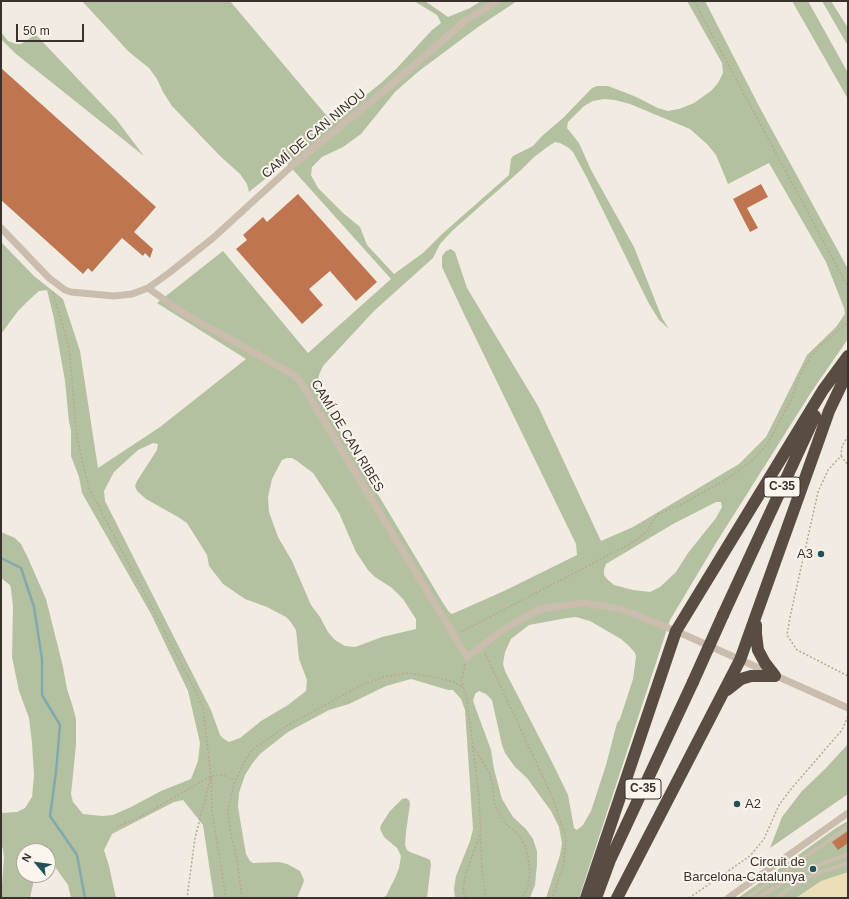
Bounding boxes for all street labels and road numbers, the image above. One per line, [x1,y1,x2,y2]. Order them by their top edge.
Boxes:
street label: CAMÍ DE CAN NINOU [259,86,369,182]
street label: CAMÍ DE CAN RIBES [307,377,387,495]
road number: C-35 [764,477,800,497]
road number: C-35 [625,779,661,799]

